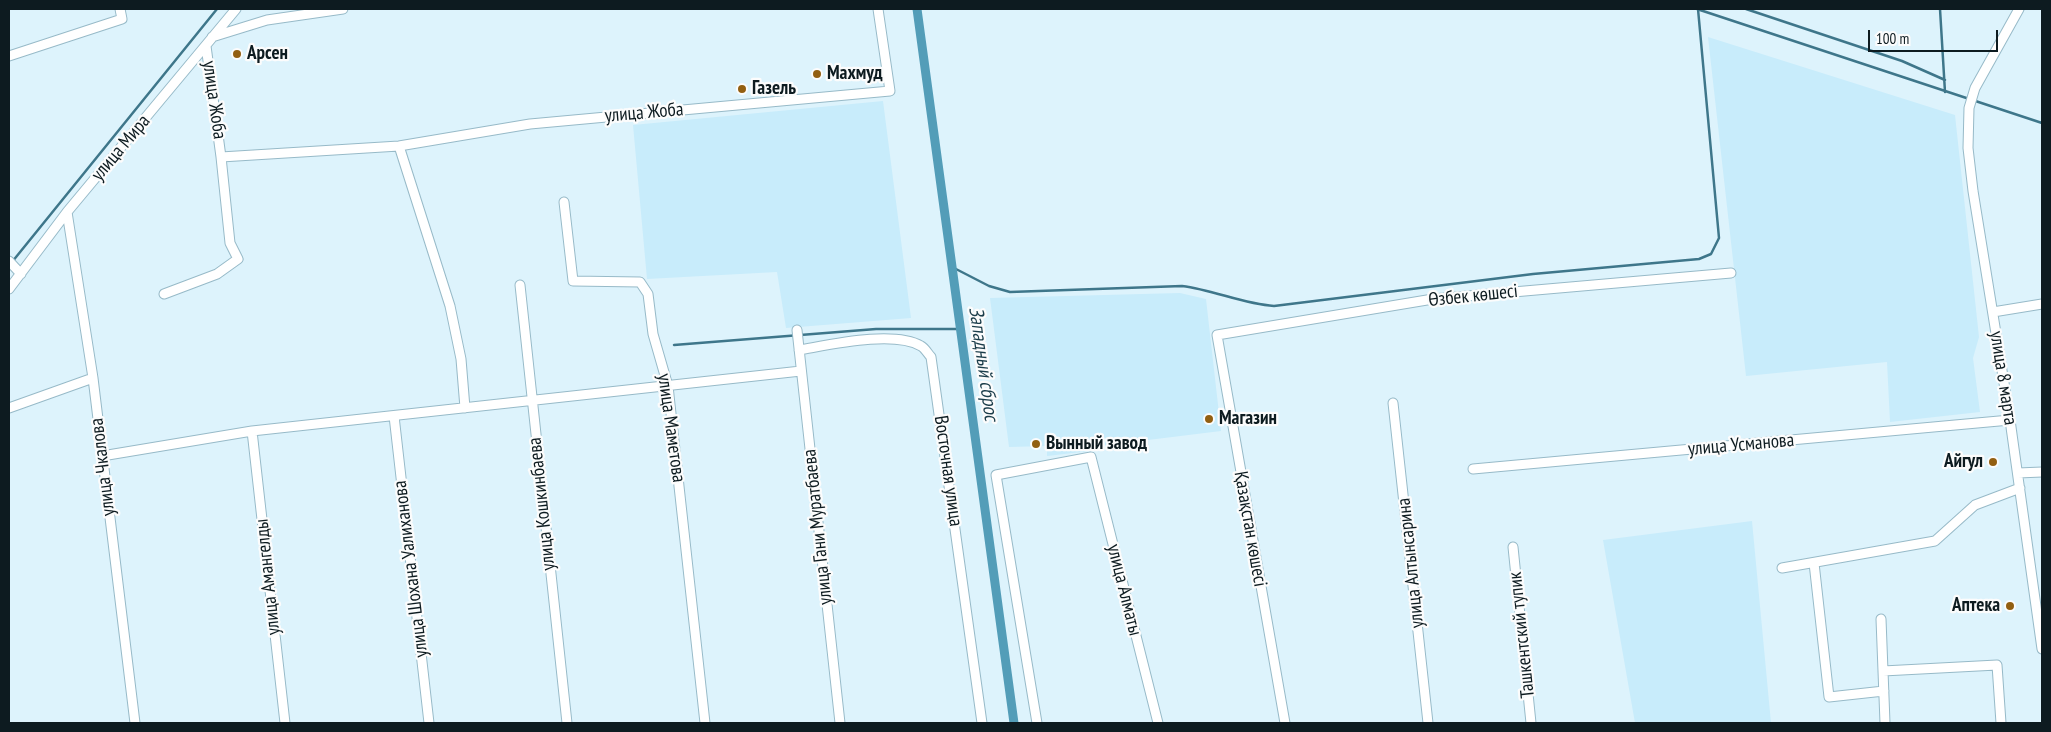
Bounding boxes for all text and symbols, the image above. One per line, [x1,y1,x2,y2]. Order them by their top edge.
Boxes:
scale bar [1871,20,2001,52]
text: 100 m [1876,29,1909,48]
place label: Арсен [247,43,288,65]
marker: Арсен [231,48,243,60]
street label: улица Жоба [197,59,231,141]
place label: Махмуд [827,63,883,85]
marker: Махмуд [811,68,823,80]
place label: Газель [752,78,796,100]
marker: Газель [736,83,748,95]
street label: улица Жоба [604,98,684,128]
street label: улица Мира [87,110,155,186]
street label: Өзбек көшесі [1427,280,1519,312]
water label: Западный сброс [963,306,1003,422]
street label: улица 8 марта [1984,329,2022,427]
street label: улица Маметова [652,372,690,484]
place label: Магазин [1219,408,1277,430]
marker: Магазин [1203,413,1215,425]
street label: Восточная улица [929,414,967,528]
street label: улица Чкалова [86,417,120,517]
street label: улица Усманова [1687,429,1795,461]
place label: Вынный завод [1046,433,1147,455]
street label: улица Кошкинбаева [524,436,560,572]
marker: Вынный завод [1030,438,1042,450]
street label: улица Гани Муратбаева [798,448,838,606]
place label: Айгул [1944,451,1983,473]
marker: Айгул [1987,456,1999,468]
street label: Қазақстан көшесі [1229,469,1271,589]
street label: улица Шохана Уалиханова [389,479,433,659]
street label: улица Алтынсарина [1393,497,1429,629]
street label: улица Амангелды [251,518,285,636]
street label: улица Алматы [1102,542,1146,638]
street label: Ташкентский тупик [1504,571,1540,699]
place label: Аптека [1952,595,2000,617]
marker: Аптека [2004,600,2016,612]

